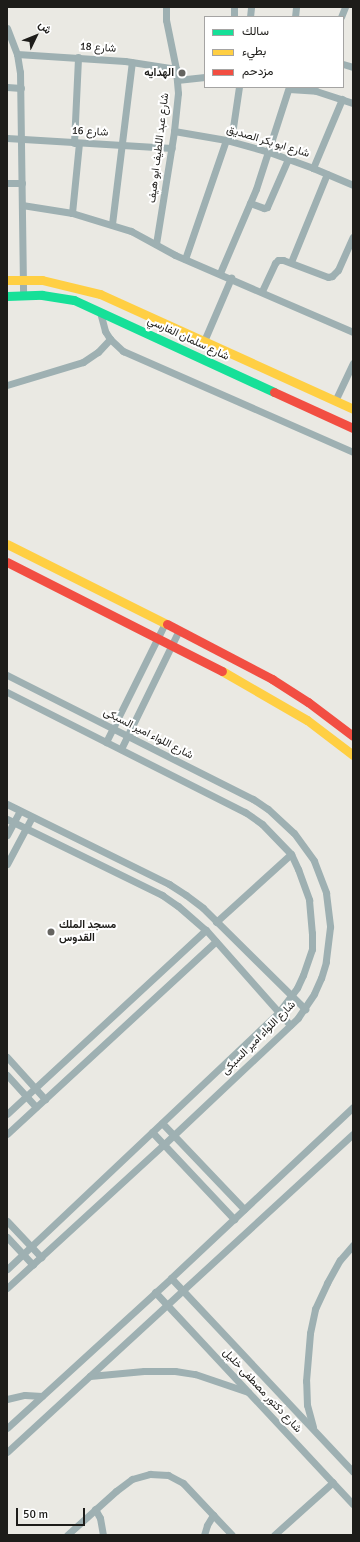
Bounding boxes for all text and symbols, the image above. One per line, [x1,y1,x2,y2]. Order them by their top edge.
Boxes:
north arrow [16,16,56,56]
legend [204,16,344,88]
text: ش [36,18,54,37]
text: سالك [242,24,269,39]
street label: شارع 18 [79,40,117,56]
text: بطيء [242,44,266,59]
text: مزدحم [242,64,273,79]
place label: الهدايه [144,66,174,80]
marker: الهدايه [177,68,187,78]
street label: شارع عبد اللطيف ابو هيف [146,92,172,204]
street label: شارع ابو بكر الصديق [225,123,311,161]
street label: شارع 16 [71,124,109,140]
street label: شارع سلمان الفارسي [145,314,231,364]
street label: شارع اللواء امير السبكى [101,706,195,762]
place label: مسجد الملك القدوس [59,919,116,945]
marker: مسجد الملك القدوس [46,927,56,937]
street label: شارع اللواء امير السبكى [219,998,299,1078]
street label: شارع دكتور مصطفى خليل [220,1346,304,1436]
scale bar [18,1500,87,1526]
text: 50 m [23,1507,48,1522]

